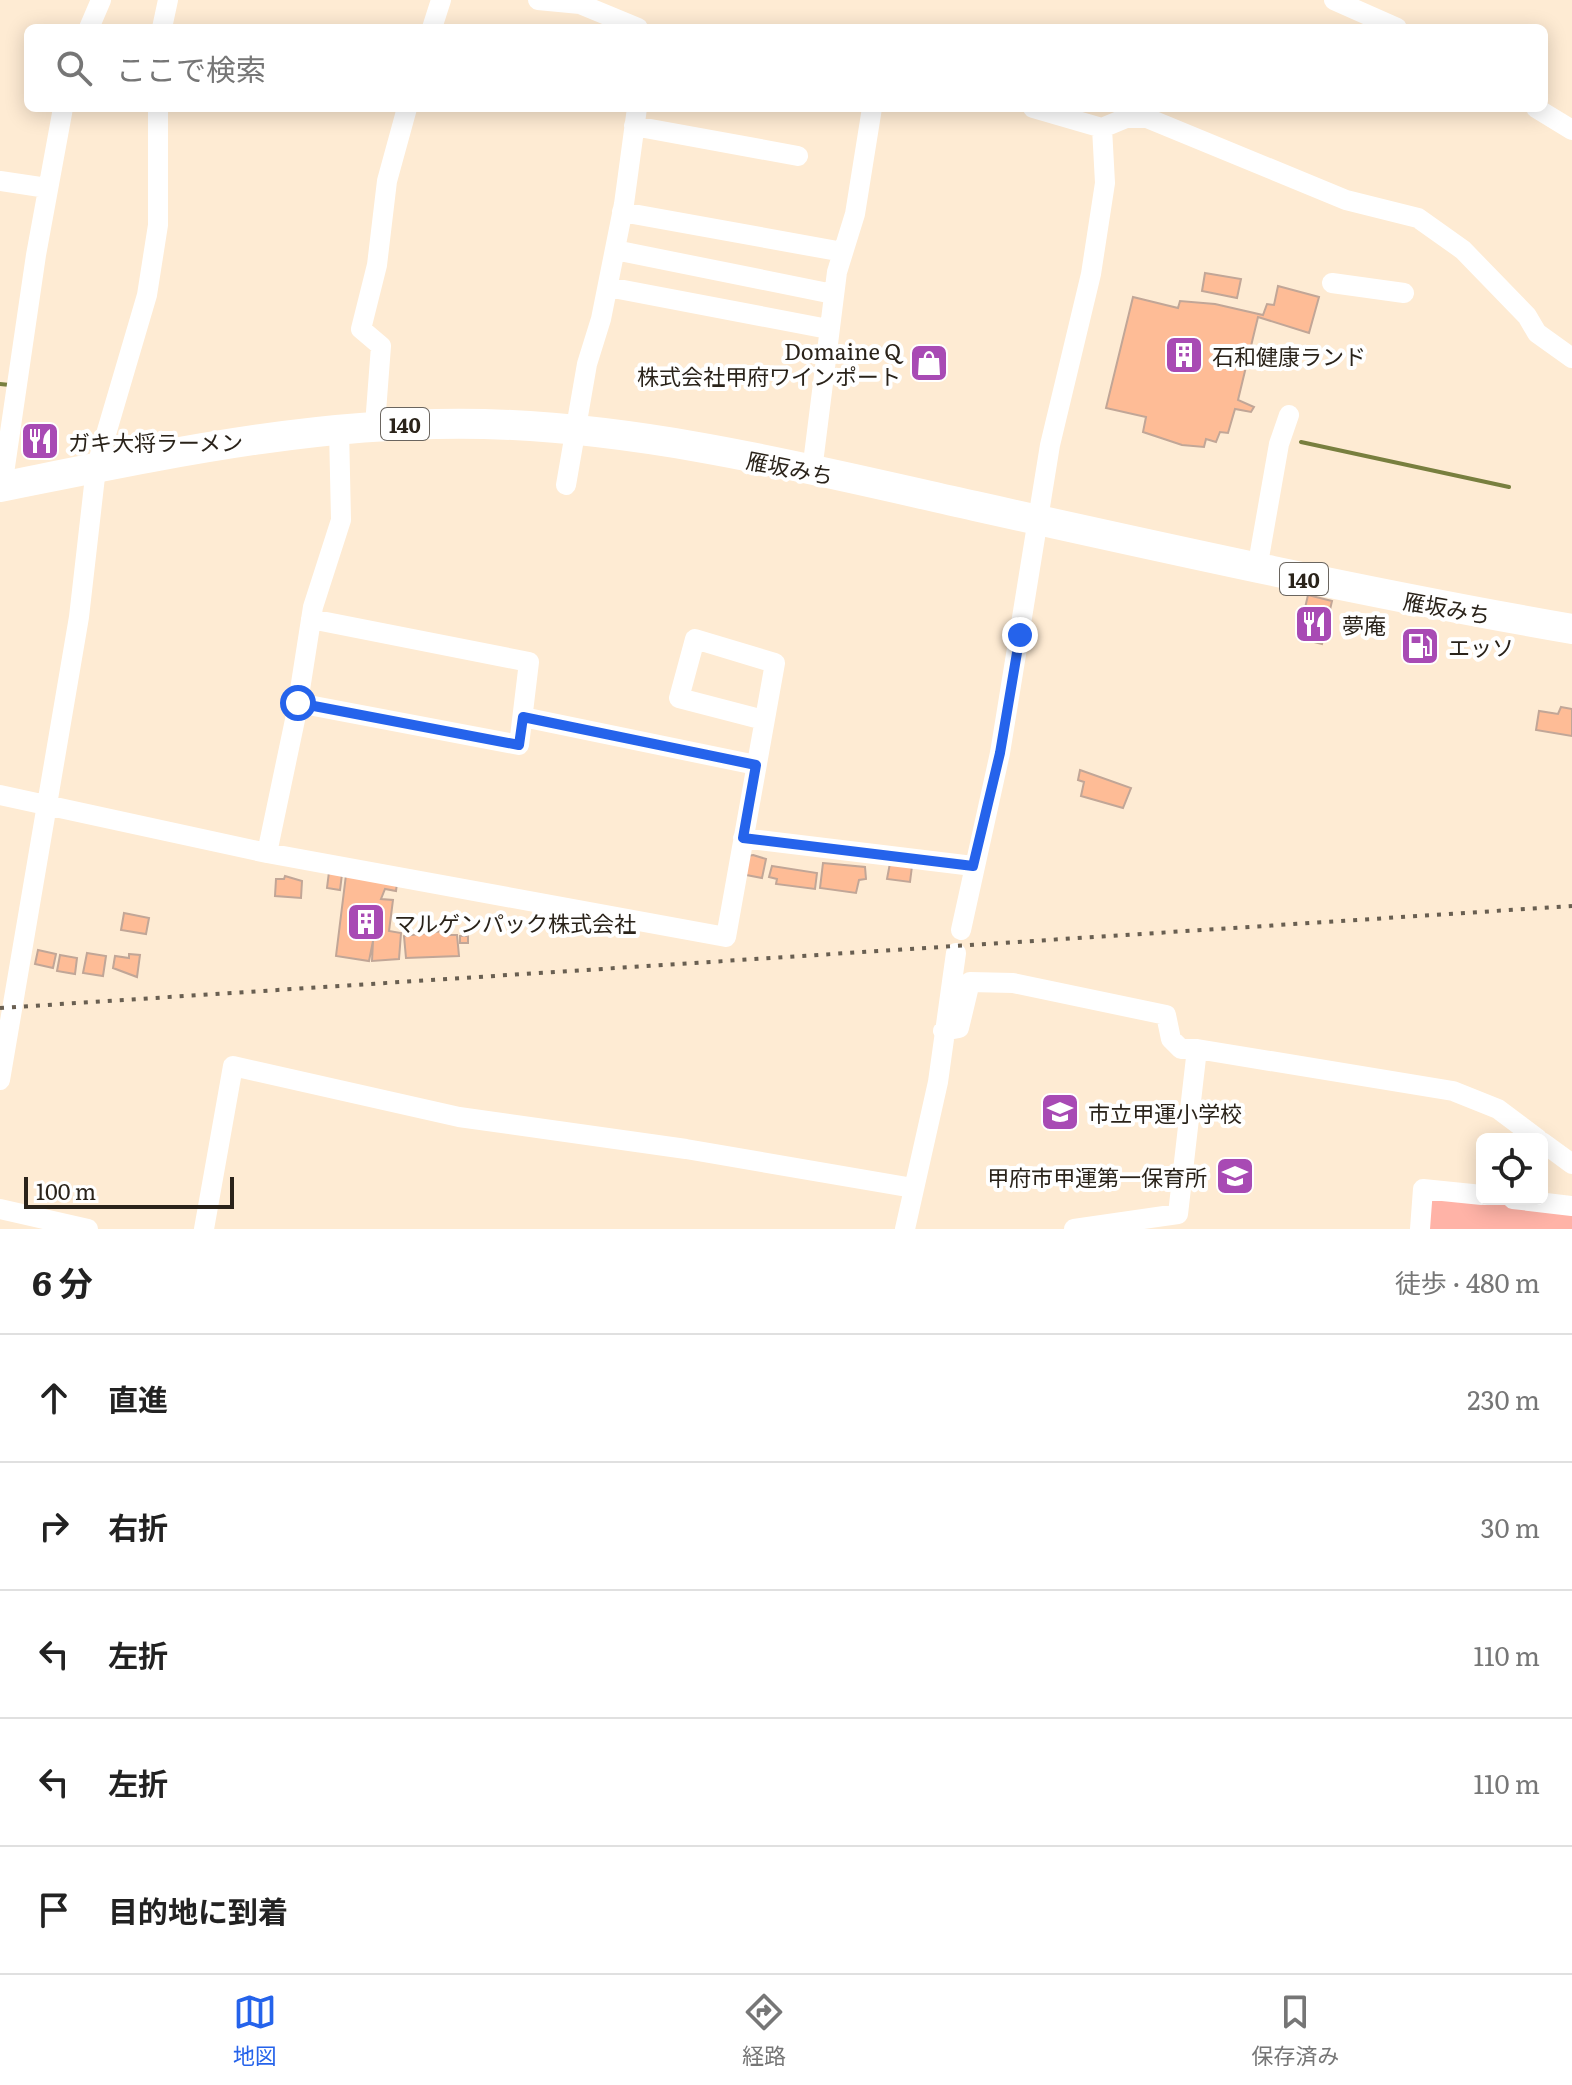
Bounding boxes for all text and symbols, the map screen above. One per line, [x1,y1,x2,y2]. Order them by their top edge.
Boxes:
search box [24,24,1548,112]
icon: search [52,46,96,90]
text: ここで検索 [116,46,266,90]
place label: Domaine Q 株式会社甲府ワインポート [637,334,904,392]
building icon: 石和健康ランド [1163,334,1205,376]
place label: 石和健康ランド [1212,339,1366,372]
shop icon: Domaine Q 株式会社甲府ワインポート [908,342,950,384]
road number: 140 [381,408,429,440]
restaurant icon: ガキ大将ラーメン [19,420,61,462]
place label: ガキ大将ラーメン [68,425,243,458]
street label: 雁坂みち [744,442,836,492]
road number: 140 [1280,563,1328,595]
street label: 雁坂みち [1401,583,1493,631]
restaurant icon: 夢庵 [1293,603,1335,645]
place label: 夢庵 [1342,608,1386,641]
route end [1002,617,1038,653]
fuel station icon: エッソ [1399,625,1441,667]
place label: エッソ [1448,630,1514,663]
route start [280,685,316,721]
building icon: マルゲンパック株式会社 [345,901,387,943]
place label: マルゲンパック株式会社 [394,906,636,939]
school or university icon: 市立甲運小学校 [1039,1091,1081,1133]
place label: 市立甲運小学校 [1088,1096,1242,1129]
map controls [1476,1133,1548,1205]
button: locate [1476,1133,1548,1205]
school or university icon: 甲府市甲運第一保育所 [1214,1155,1256,1197]
place label: 甲府市甲運第一保育所 [987,1160,1207,1193]
scale bar [24,1173,234,1209]
text: 100 m [36,1174,96,1207]
text: 6 分 [32,1256,93,1306]
text: 徒歩 · 480 m [1395,1262,1540,1301]
icon: ahead [32,1376,76,1420]
text: 直進 [108,1376,168,1420]
text: 230 m [1467,1379,1540,1418]
icon: right [32,1504,76,1548]
text: 右折 [108,1504,168,1548]
text: 30 m [1480,1507,1540,1546]
icon: left [32,1632,76,1676]
text: 左折 [108,1632,168,1676]
text: 110 m [1473,1635,1540,1674]
icon: left [32,1760,76,1804]
text: 左折 [108,1760,168,1804]
text: 110 m [1473,1763,1540,1802]
icon: arrive [32,1888,76,1932]
text: 目的地に到着 [108,1888,288,1932]
tab: 地図 [233,1990,277,2071]
tab: 経路 [742,1990,786,2071]
tab: 保存済み [1251,1990,1339,2071]

